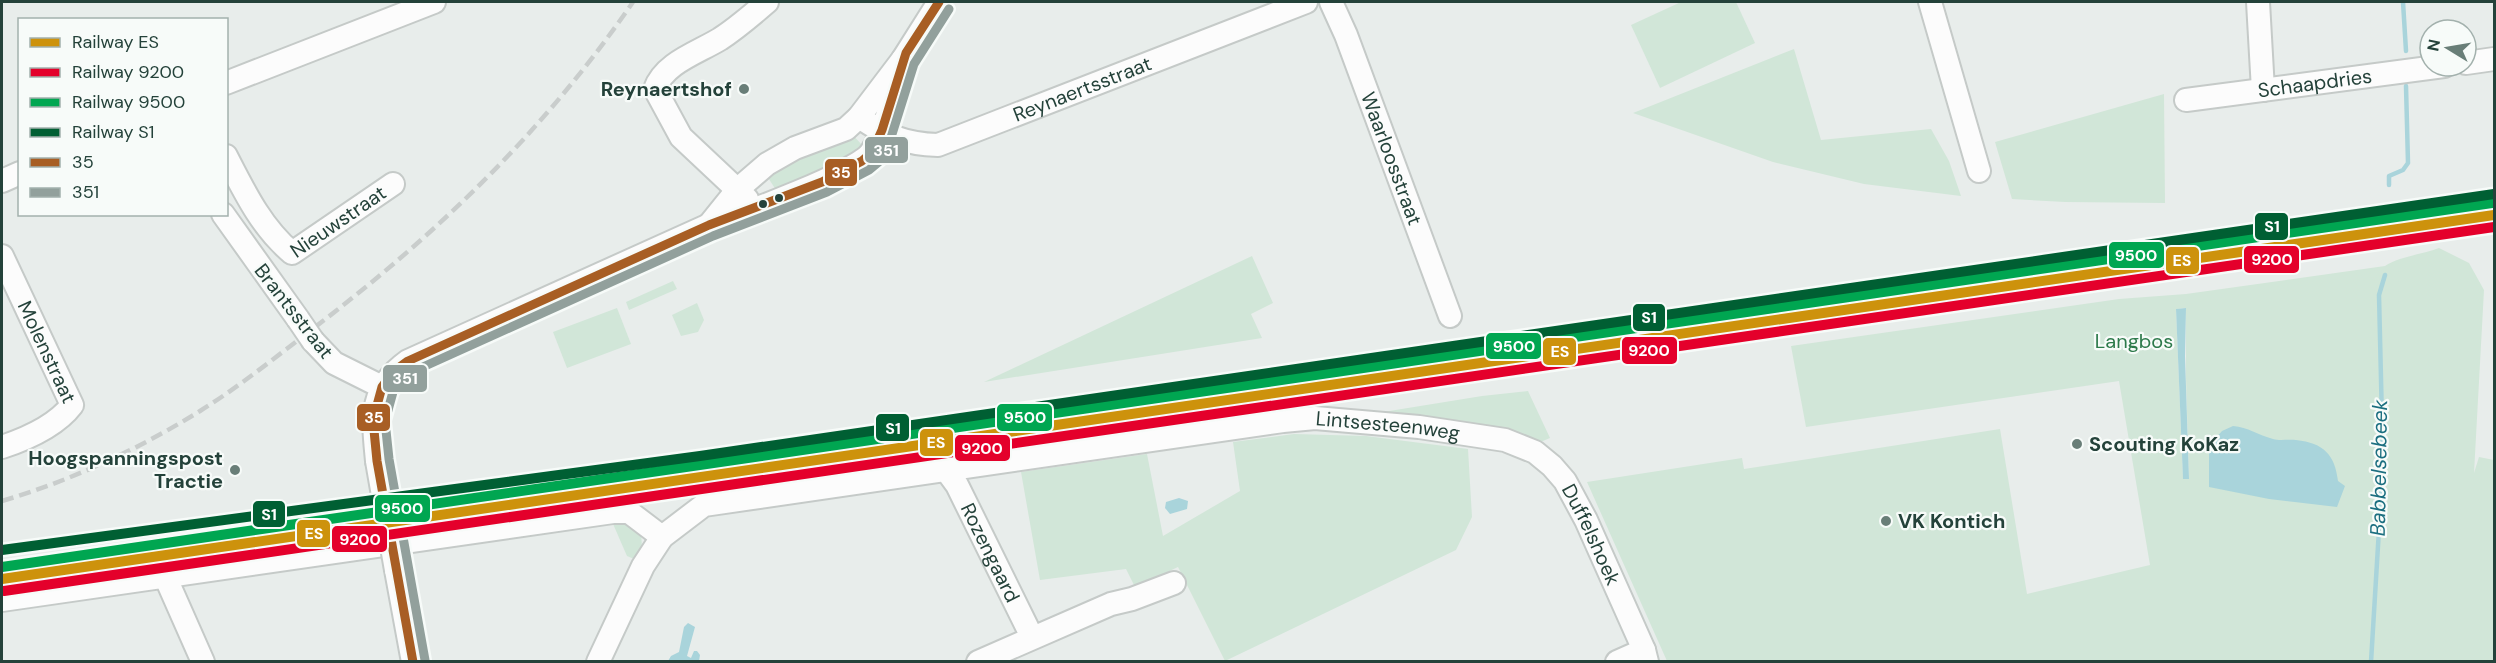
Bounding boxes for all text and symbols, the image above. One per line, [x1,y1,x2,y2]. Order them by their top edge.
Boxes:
legend [18,18,228,216]
north arrow [2418,18,2478,78]
text: Railway ES [72,30,159,54]
text: N [2422,38,2445,53]
street label: Reynaertsstraat [1009,50,1155,128]
text: Railway 9200 [72,60,184,84]
street label: Schaapdries [2256,63,2374,103]
place label: Reynaertshof [601,76,732,102]
marker: Reynaertshof [737,82,751,96]
street label: Waarloosstraat [1355,88,1428,229]
text: Railway 9500 [72,90,185,114]
text: Railway S1 [72,120,154,144]
line badge: 351 [864,136,909,164]
text: 351 [873,140,899,161]
text: 35 [72,150,94,174]
line badge: 35 [824,158,858,187]
text: 35 [831,162,851,183]
street label: Nieuwstraat [285,179,391,264]
text: 351 [72,180,99,204]
unlabelled marker [773,192,785,204]
unlabelled marker [757,198,769,210]
line badge: S1 [2254,212,2289,241]
text: S1 [2264,216,2280,237]
line badge: 9500 [2108,241,2165,269]
text: 9500 [2115,245,2157,266]
line badge: 9200 [2243,245,2300,274]
line badge: ES [2165,246,2200,275]
text: 9200 [2251,249,2293,270]
text: ES [2173,250,2192,271]
street label: Brantsstraat [249,258,339,364]
street label: Molenstraat [12,297,82,407]
line badge: S1 [1632,303,1666,332]
text: S1 [1641,307,1657,328]
park label: Langbos [2095,328,2173,354]
line badge: 9500 [1485,332,1542,360]
text: 9500 [1493,336,1535,357]
line badge: 9200 [1621,336,1678,365]
line badge: ES [1542,337,1577,366]
text: 9200 [1628,340,1670,361]
text: ES [1551,341,1570,362]
line badge: 351 [382,364,428,393]
text: 351 [392,368,418,389]
water label: Babbelsebeek [2364,399,2394,537]
line badge: 35 [356,403,391,432]
line badge: 9500 [996,403,1053,432]
street label: Lintsesteenweg [1315,405,1462,446]
text: 35 [364,407,384,428]
text: 9500 [1004,407,1046,428]
line badge: S1 [875,413,910,442]
text: S1 [885,418,901,439]
line badge: ES [919,428,954,457]
place label: Scouting KoKaz [2089,431,2239,457]
text: ES [927,432,946,453]
line badge: 9200 [954,434,1011,462]
marker: Scouting KoKaz [2070,437,2084,451]
text: 9200 [961,438,1003,459]
place label: Hoogspanningspost Tractie [28,445,223,494]
marker: Hoogspanningspost Tractie [228,463,242,477]
street label: Duffelshoek [1556,479,1626,589]
line badge: 9500 [374,494,431,523]
text: 9500 [381,498,423,519]
street label: Rozengaard [955,499,1026,607]
line badge: S1 [252,500,286,528]
text: S1 [261,504,277,525]
place label: VK Kontich [1898,508,2005,534]
marker: VK Kontich [1879,514,1893,528]
line badge: ES [296,519,331,548]
text: ES [305,523,324,544]
line badge: 9200 [331,525,388,553]
text: 9200 [339,529,381,550]

